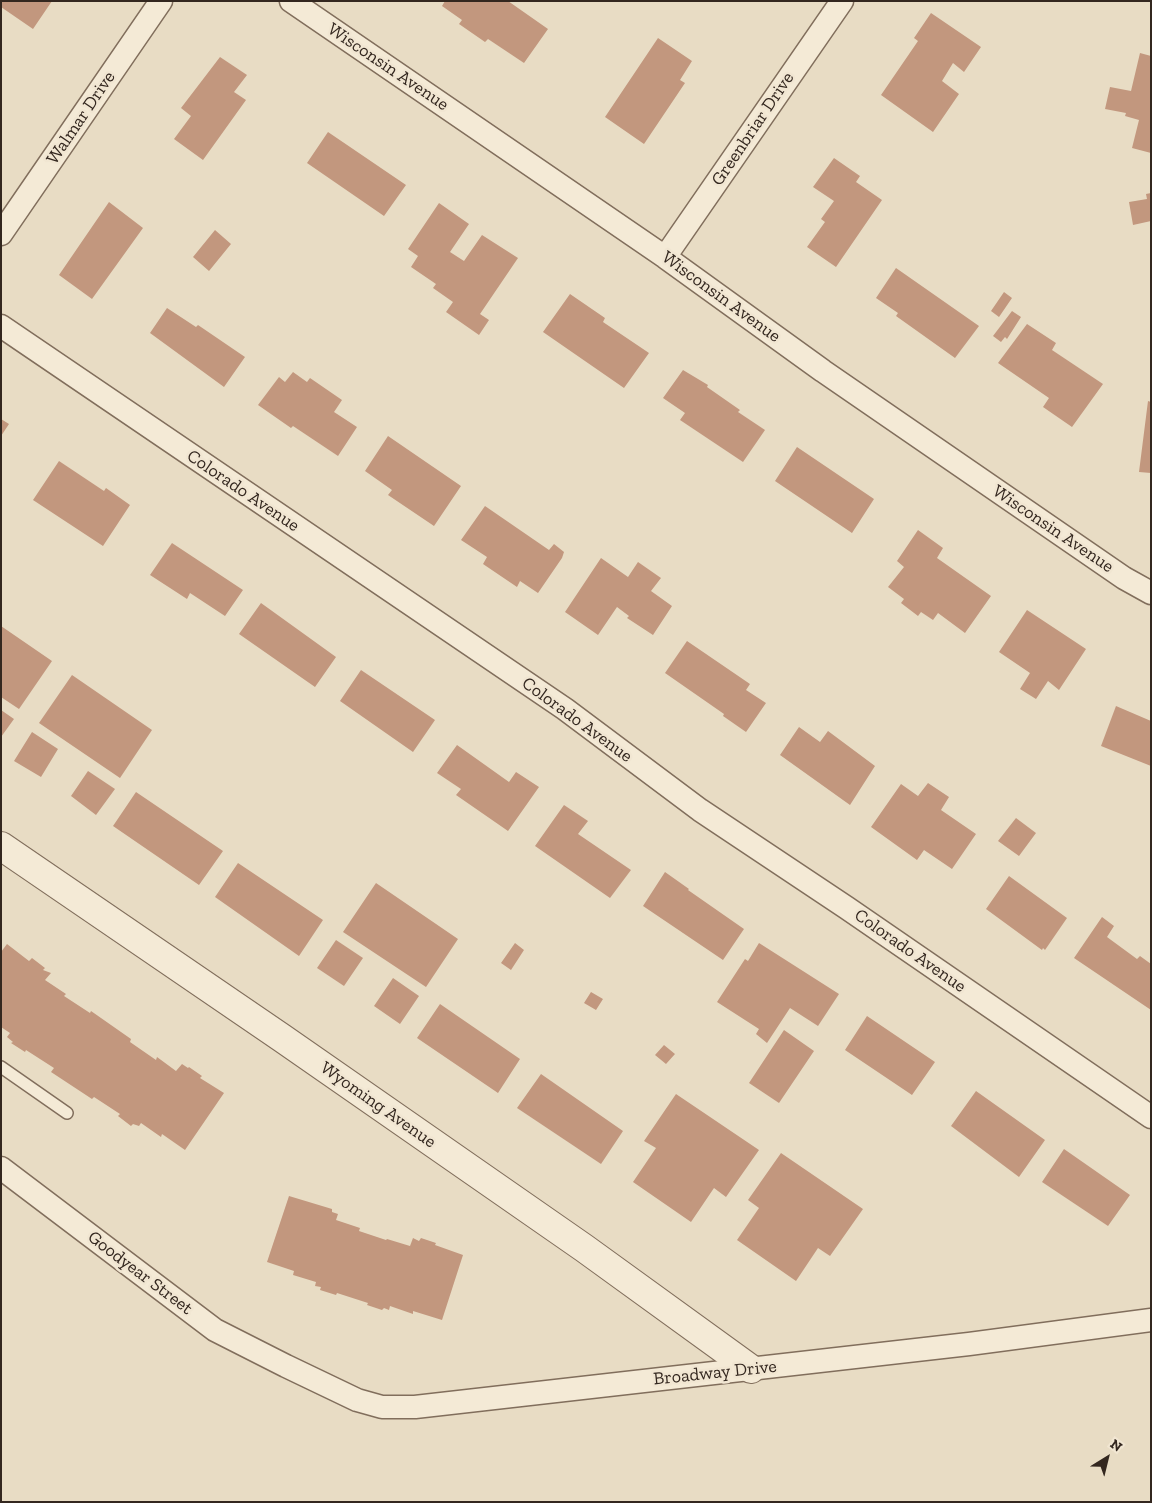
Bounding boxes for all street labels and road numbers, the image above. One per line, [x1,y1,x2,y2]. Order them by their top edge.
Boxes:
street label: Wisconsin Avenue [323,18,453,116]
street label: Walmar Drive [42,67,120,169]
street label: Greenbriar Drive [707,68,799,190]
street label: Wisconsin Avenue [657,247,785,347]
street label: Colorado Avenue [183,445,303,537]
street label: Wisconsin Avenue [988,480,1118,578]
street label: Colorado Avenue [518,673,636,767]
street label: Colorado Avenue [850,904,970,998]
street label: Wyoming Avenue [316,1057,440,1153]
street label: Goodyear Street [83,1227,197,1319]
street label: Broadway Drive [652,1356,778,1390]

